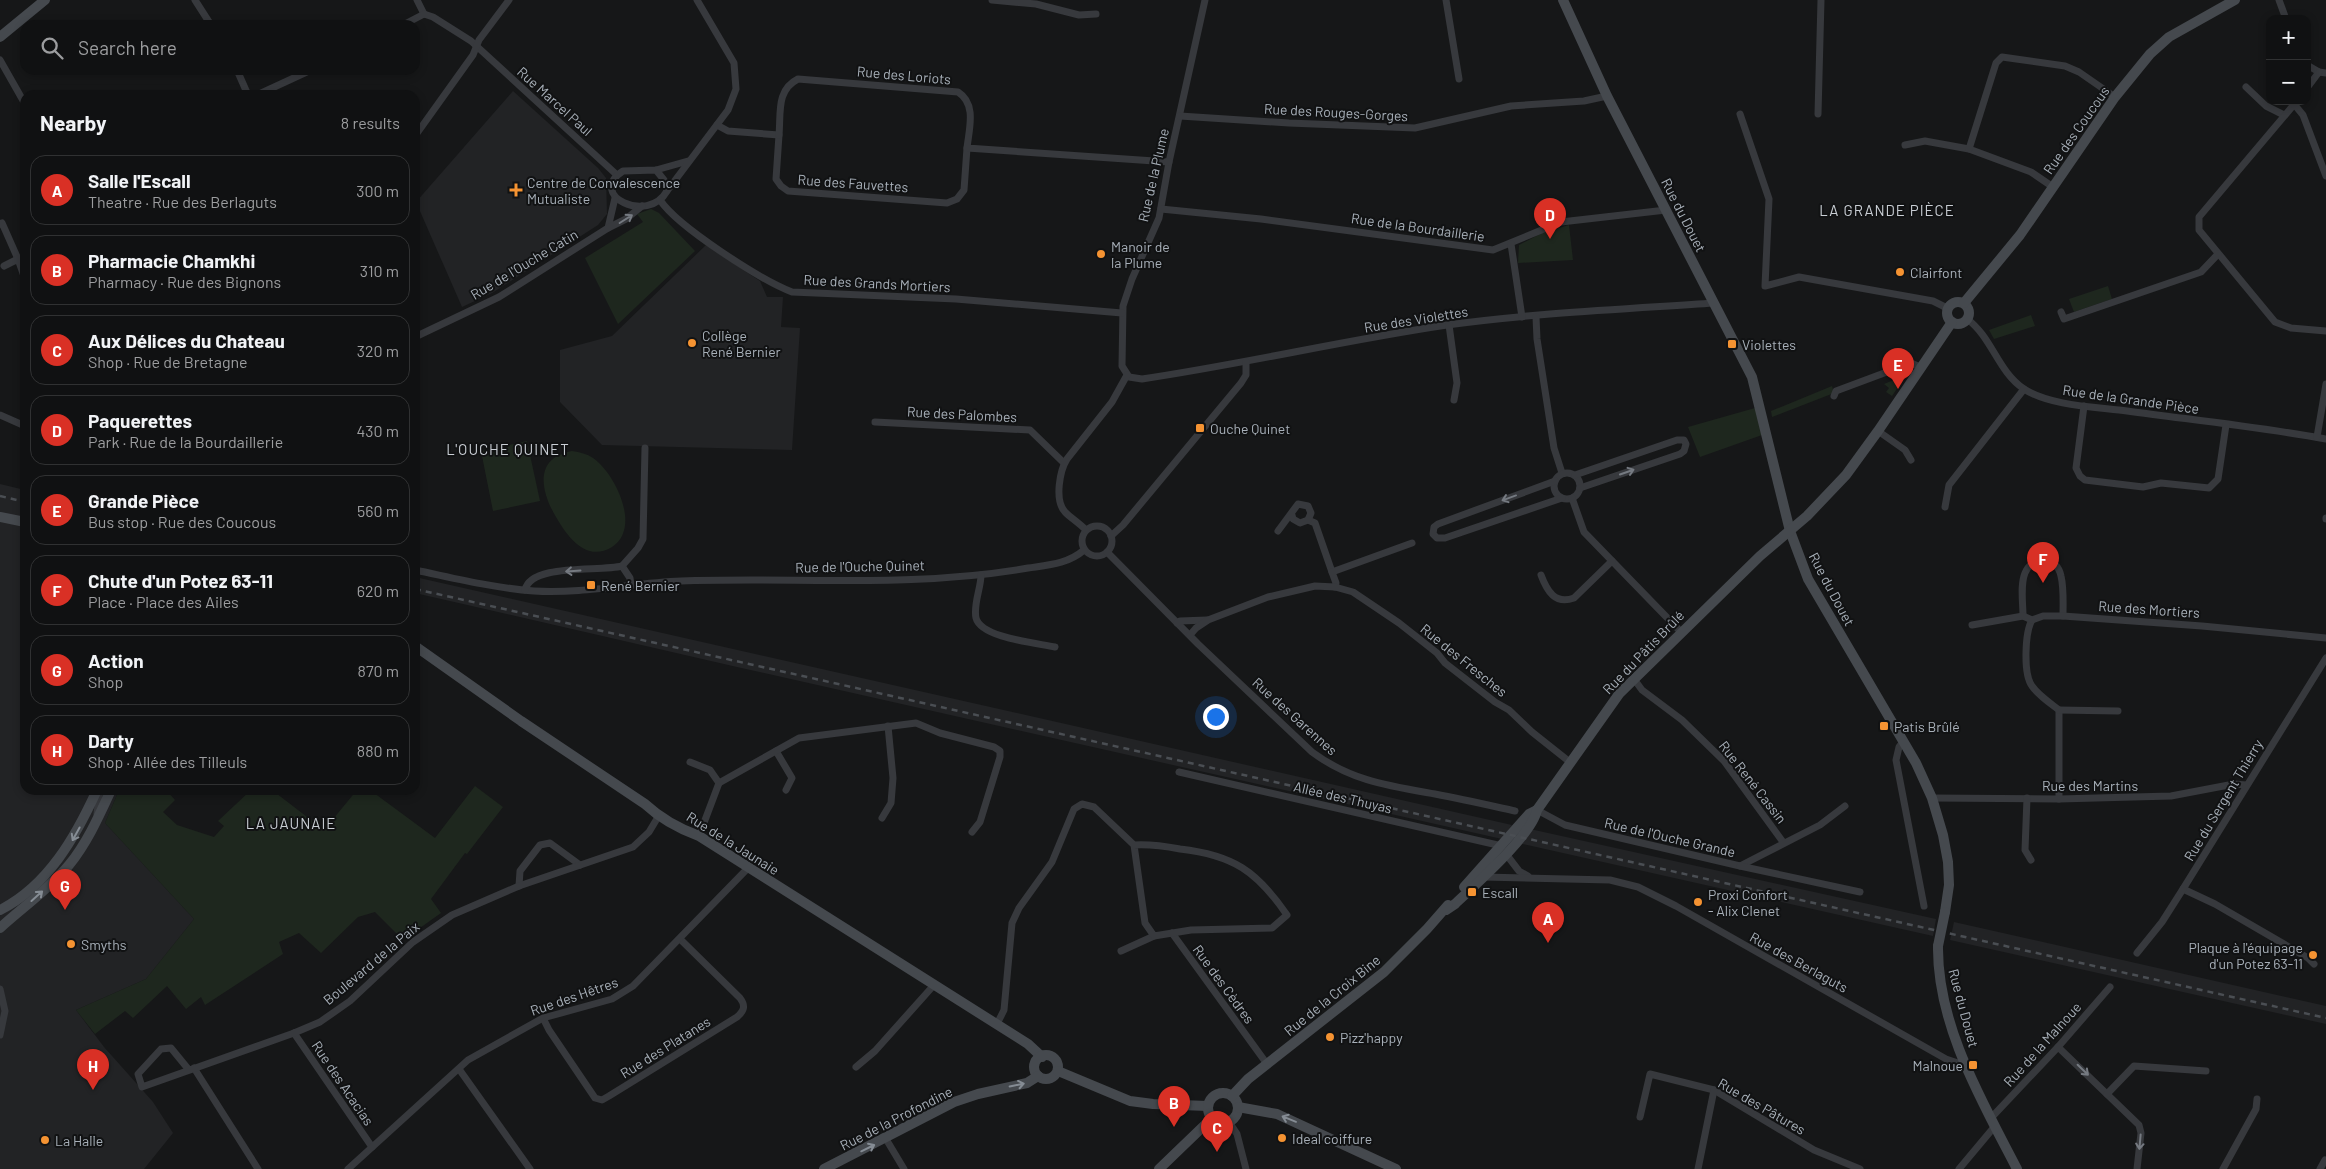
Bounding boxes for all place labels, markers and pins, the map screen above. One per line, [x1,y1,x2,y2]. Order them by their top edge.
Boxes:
place label: Centre de Convalescence Mutualiste [527,174,680,207]
marker: Centre de Convalescence Mutualiste [509,183,523,197]
pin: D [1534,198,1566,239]
place label: Manoir de la Plume [1111,238,1170,271]
marker: Manoir de la Plume [1095,248,1107,260]
place label: Clairfont [1910,264,1962,281]
marker: Clairfont [1894,266,1906,278]
place label: Collège René Bernier [702,327,781,360]
place label: Violettes [1742,336,1796,353]
marker: Collège René Bernier [686,337,698,349]
marker: Violettes [1726,338,1738,350]
pin: E [1882,348,1914,389]
place label: Ouche Quinet [1210,420,1290,437]
marker: Ouche Quinet [1194,422,1206,434]
pin: F [2027,542,2059,583]
place label: René Bernier [601,577,680,594]
marker: René Bernier [585,579,597,591]
place label: Patis Brûlé [1894,718,1960,735]
marker: Patis Brûlé [1878,720,1890,732]
pin: G [49,869,81,910]
place label: Escall [1482,884,1518,901]
marker: Escall [1466,886,1478,898]
place label: Proxi Confort - Alix Clenet [1708,886,1788,919]
marker: Proxi Confort - Alix Clenet [1692,896,1704,908]
pin: A [1532,902,1564,943]
place label: Smyths [81,936,127,953]
marker: Smyths [65,938,77,950]
place label: Plaque à l'équipage d'un Potez 63-11 [2188,939,2303,972]
marker: Plaque à l'équipage d'un Potez 63-11 [2307,949,2319,961]
place label: Pizz'happy [1340,1029,1403,1046]
marker: Pizz'happy [1324,1031,1336,1043]
pin: H [77,1049,109,1090]
place label: Malnoue [1913,1057,1963,1074]
marker: Malnoue [1967,1059,1979,1071]
pin: B [1158,1086,1190,1127]
pin: C [1201,1111,1233,1152]
place label: Ideal coiffure [1292,1130,1372,1147]
place label: La Halle [55,1132,103,1149]
marker: Ideal coiffure [1276,1132,1288,1144]
marker: La Halle [39,1134,51,1146]

